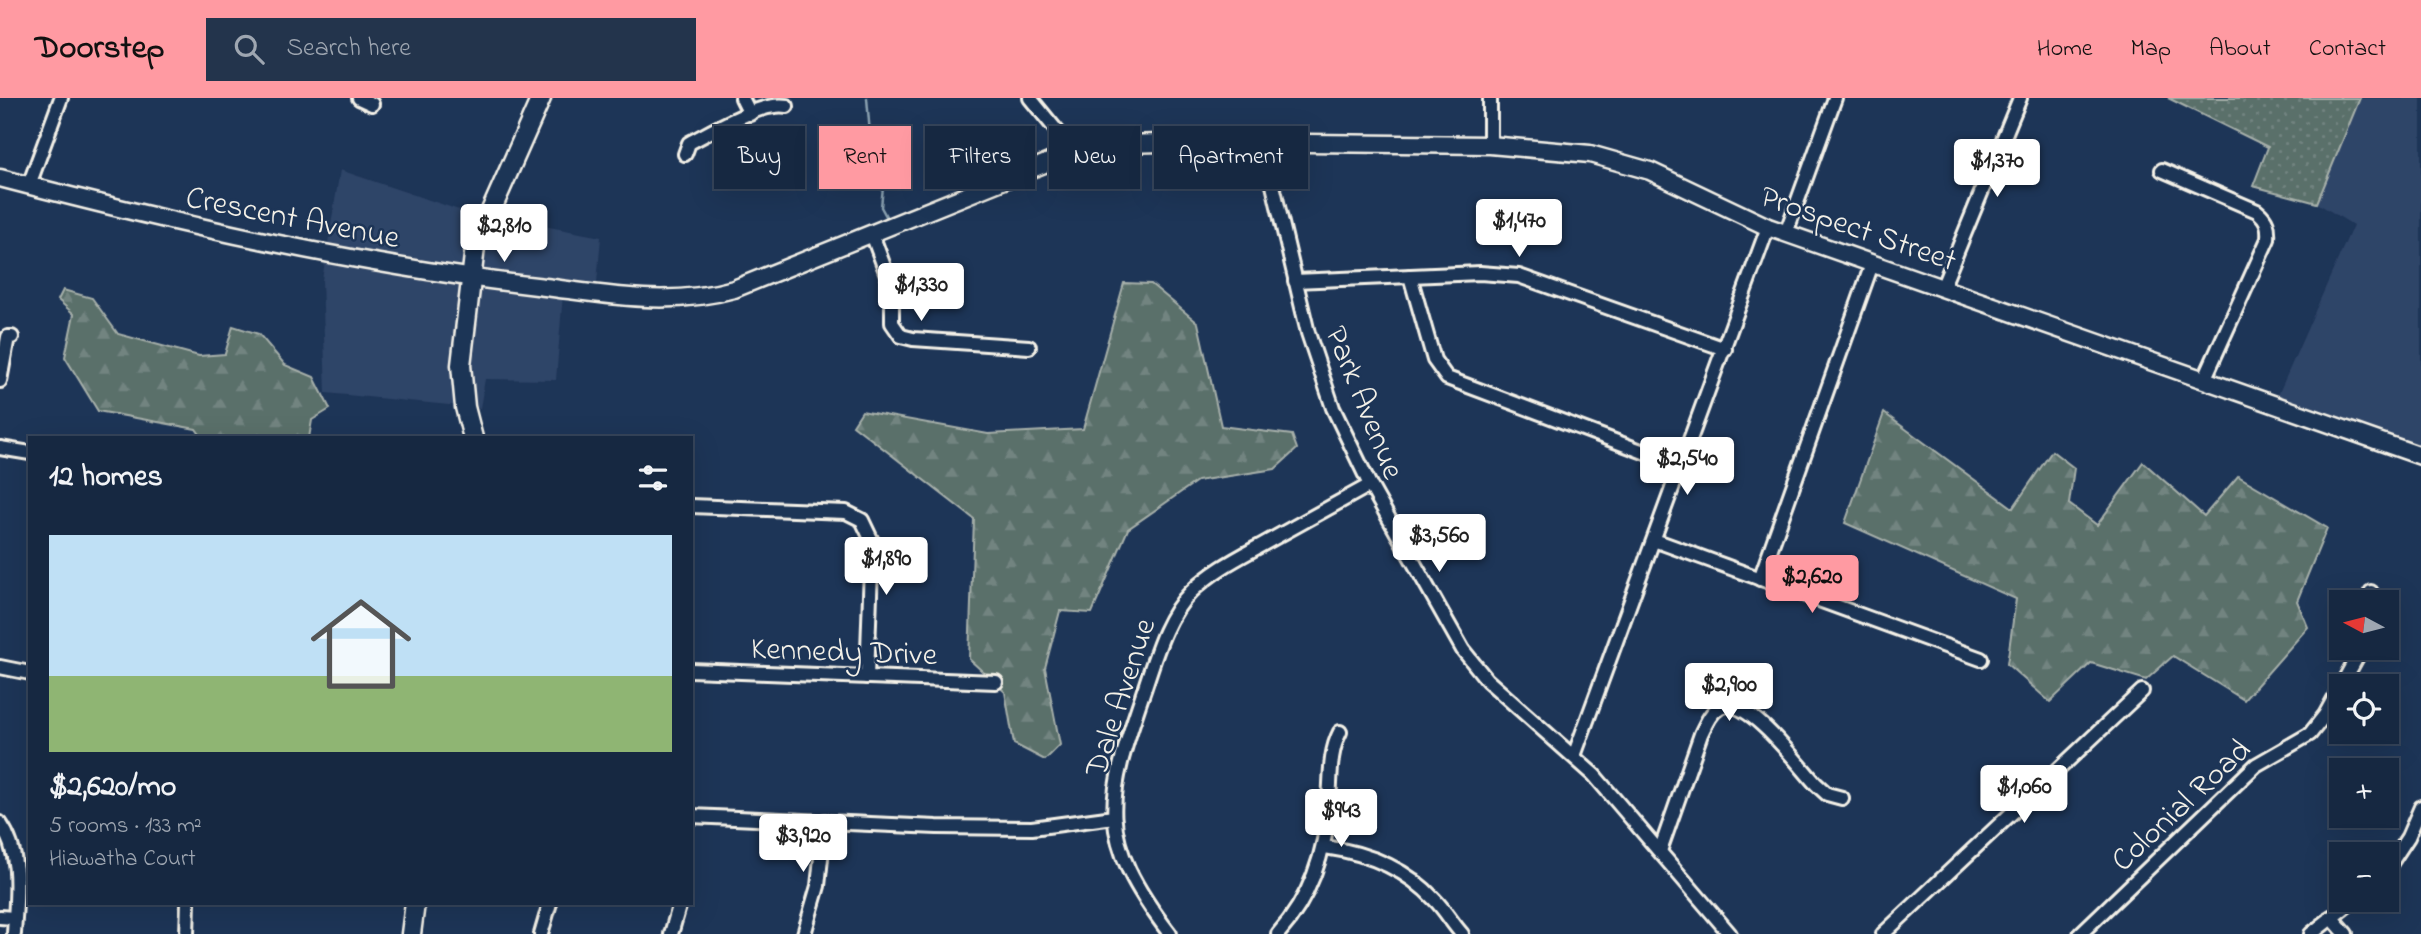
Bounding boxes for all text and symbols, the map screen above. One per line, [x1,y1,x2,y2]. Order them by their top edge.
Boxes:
search box [206,18,696,81]
text: Doorstep [35,25,164,73]
icon: search [230,30,268,68]
text: Search here [286,30,411,68]
text: Home [2037,32,2093,67]
text: Map [2131,32,2171,67]
text: About [2209,32,2271,67]
text: Contact [2309,32,2386,67]
chip: Buy [714,126,805,189]
chip: Rent [819,126,911,189]
chip: Filters [925,126,1035,189]
chip: New [1049,126,1140,189]
chip: Apartment [1154,126,1308,189]
pin: $1,370 [1940,140,2054,199]
text: $1,370 [1970,145,2024,178]
street label: Prospect Street [1753,175,1963,286]
street label: Crescent Avenue [181,176,404,263]
pin: $1,470 [1462,200,1576,259]
pin: $2,810 [447,204,561,264]
text: $1,470 [1492,205,1546,238]
text: $2,810 [476,210,532,243]
pin: $1,330 [864,264,978,323]
text: $1,330 [894,269,948,302]
street label: Park Avenue [1311,320,1415,488]
pin: $2,540 [1630,438,1744,497]
text: $2,540 [1656,443,1718,476]
text: 12 homes [49,456,163,500]
icon: filters [634,459,672,497]
pin: $3,560 [1382,514,1496,574]
text: $3,560 [1409,520,1469,553]
pin: $1,890 [829,538,943,597]
text: $1,890 [861,543,911,576]
pin: $2,620 [1755,556,1869,615]
text: $2,620 [1782,561,1842,594]
icon: home [298,581,424,707]
north arrow [2329,590,2399,660]
map controls [2329,590,2399,912]
street label: Dale Avenue [1074,612,1170,784]
street label: Kennedy Drive [750,627,938,680]
pin: $2,900 [1672,664,1786,723]
text: $2,900 [1701,669,1757,702]
button: locate [2329,674,2399,744]
street label: Colonial Road [2102,729,2263,884]
button: + [2329,758,2399,828]
text: $2,620/mo [49,766,176,810]
pin: $1,060 [1967,766,2081,825]
text: $1,060 [1996,771,2052,804]
pin: $943 [1300,790,1382,849]
text: $943 [1321,795,1361,828]
text: 5 rooms · 133 m² [49,810,202,843]
pin: $3,920 [746,814,860,874]
text: $3,920 [775,820,831,853]
button: − [2329,842,2399,912]
text: Hiawatha Court [49,843,196,876]

